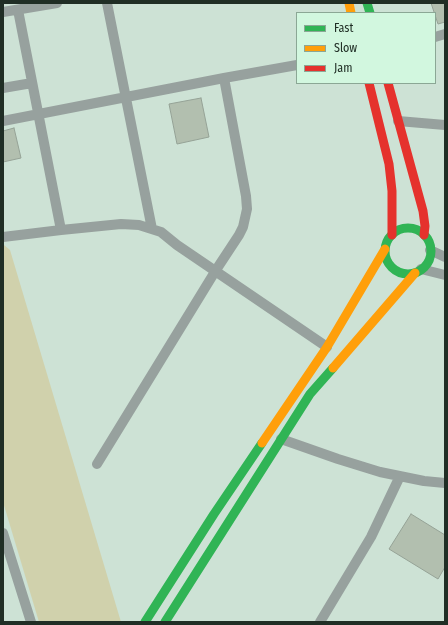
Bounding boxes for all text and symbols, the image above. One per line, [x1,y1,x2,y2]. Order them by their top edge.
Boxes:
legend [296,12,436,84]
text: Fast [334,21,353,35]
text: Slow [334,41,357,55]
text: Jam [334,61,352,75]

